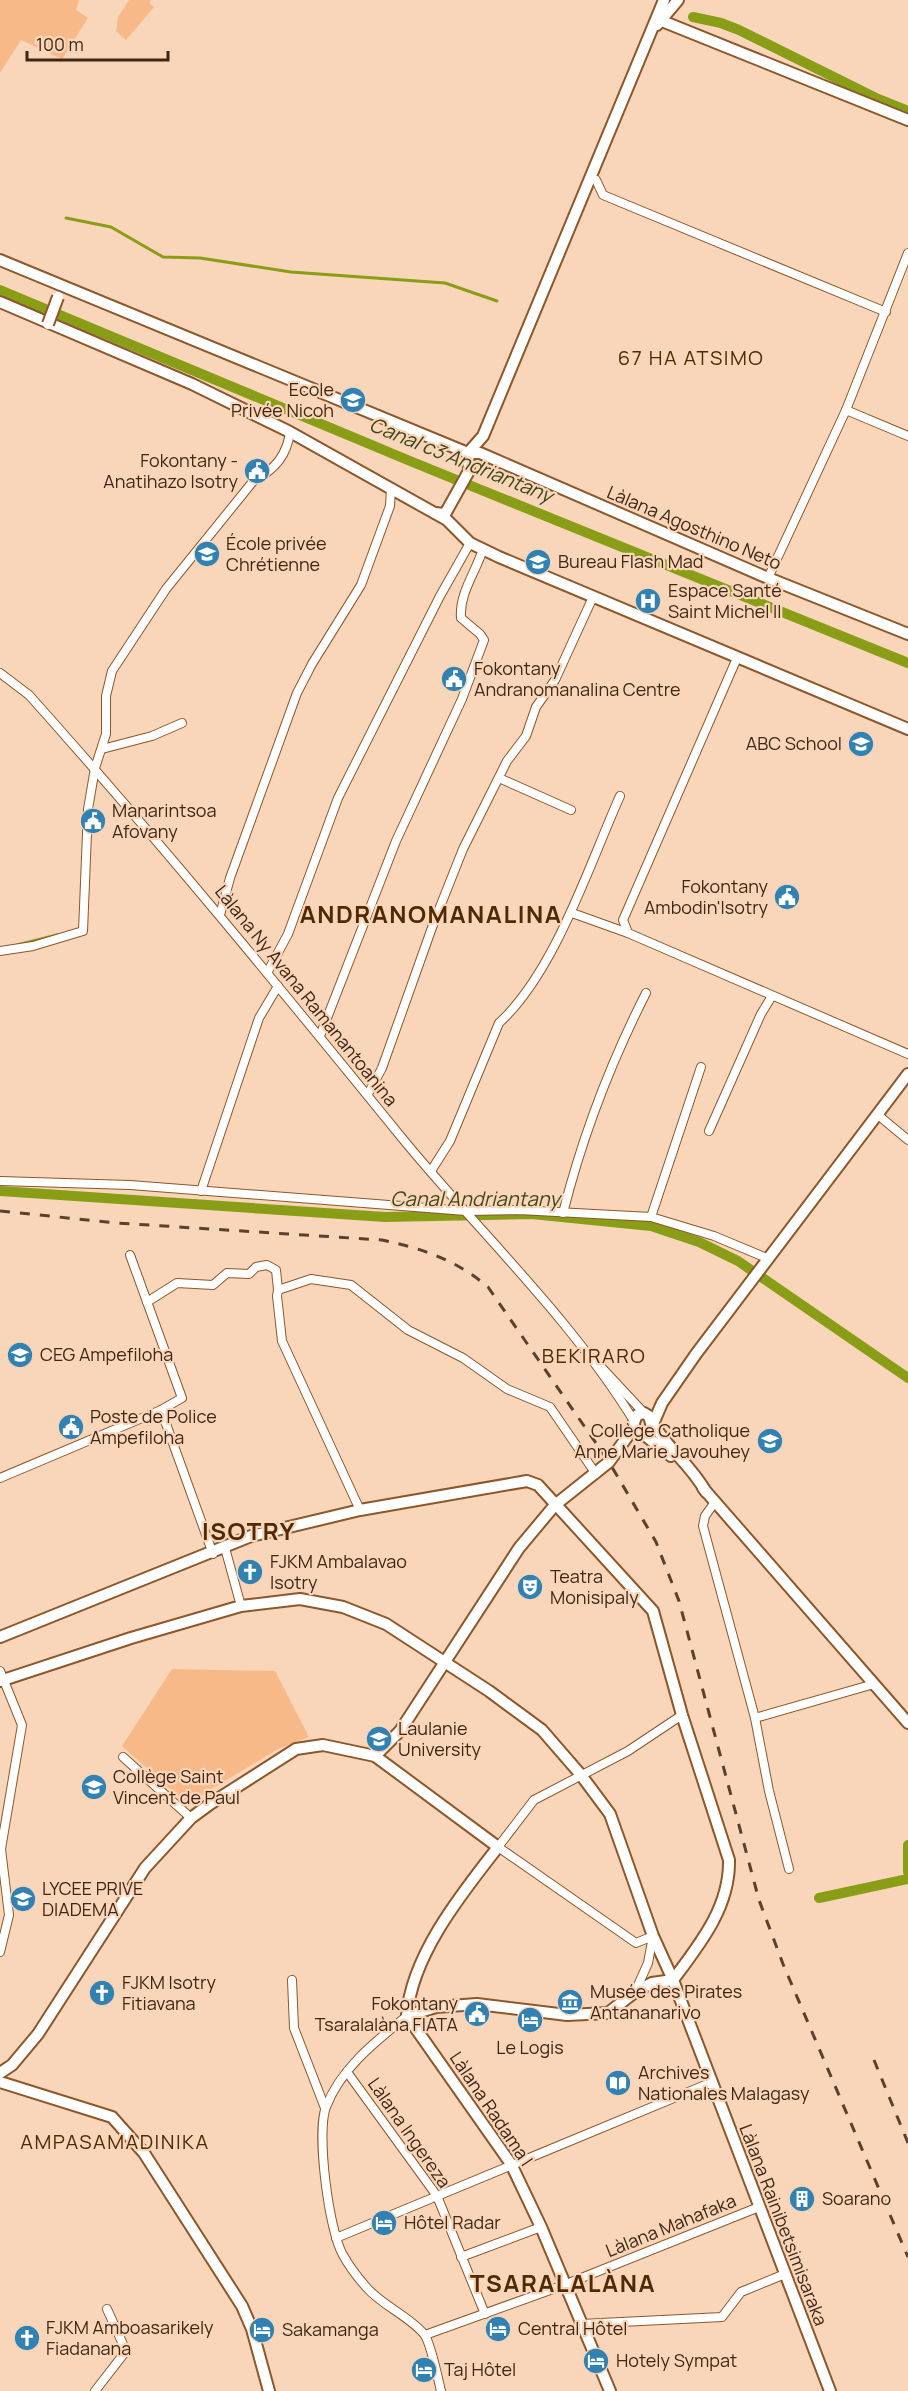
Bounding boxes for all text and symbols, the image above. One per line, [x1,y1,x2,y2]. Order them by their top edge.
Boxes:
scale bar [27,24,168,62]
text: 100 m [36,32,84,56]
district label: 67 HA ATSIMO [618,344,764,371]
place label: Ecole Privée Nicoh [231,377,334,422]
school or university icon: Ecole Privée Nicoh [338,385,368,415]
water label: Canal c3 Andriantany [365,410,559,510]
place label: Fokontany - Anatihazo Isotry [103,448,238,493]
public building icon: Fokontany - Anatihazo Isotry [242,456,272,486]
street label: Làlana Agosthino Neto [604,479,785,575]
place label: École privée Chrétienne [226,531,326,576]
school or university icon: École privée Chrétienne [192,539,222,569]
school or university icon: Bureau Flash Mad [523,547,553,577]
place label: Bureau Flash Mad [558,549,703,573]
place label: Espace Santé Saint Michel II [668,578,782,623]
hospital icon: Espace Santé Saint Michel II [633,586,663,616]
place label: Fokontany Andranomanalina Centre [474,656,681,701]
public building icon: Fokontany Andranomanalina Centre [439,664,469,694]
school or university icon: ABC School [846,729,876,759]
place label: ABC School [746,731,842,755]
place label: Manarintsoa Afovany [112,798,217,843]
public building icon: Manarintsoa Afovany [78,806,108,836]
place label: Fokontany Ambodin'Isotry [644,874,769,919]
street label: Làlana Ny Avana Ramanantoanina [210,880,404,1111]
public building icon: Fokontany Ambodin'Isotry [772,882,802,912]
district label: ANDRANOMANALINA [300,897,562,930]
water label: Canal Andriantany [390,1185,562,1212]
school or university icon: CEG Ampefiloha [5,1340,35,1370]
place label: CEG Ampefiloha [40,1342,173,1366]
district label: BEKIRARO [542,1342,646,1369]
place label: Poste de Police Ampefiloha [90,1404,217,1449]
public building icon: Poste de Police Ampefiloha [56,1412,86,1442]
place label: Collège Catholique Anne Marie Javouhey [575,1418,750,1463]
school or university icon: Collège Catholique Anne Marie Javouhey [755,1426,785,1456]
district label: ISOTRY [202,1514,296,1547]
place label: FJKM Ambalavao Isotry [270,1549,407,1594]
church icon: FJKM Ambalavao Isotry [235,1557,265,1587]
place label: Teatra Monisipaly [550,1564,639,1609]
theatre icon: Teatra Monisipaly [515,1572,545,1602]
place label: Laulanie University [398,1716,482,1761]
school or university icon: Laulanie University [364,1724,394,1754]
place label: Collège Saint Vincent de Paul [113,1764,240,1809]
school or university icon: Collège Saint Vincent de Paul [79,1772,109,1802]
place label: LYCEE PRIVE DIADEMA [42,1876,143,1921]
school or university icon: LYCEE PRIVE DIADEMA [8,1884,38,1914]
place label: FJKM Isotry Fitiavana [122,1970,216,2015]
church icon: FJKM Isotry Fitiavana [87,1978,117,2008]
place label: Musée des Pirates Antananarivo [590,1979,742,2024]
museum icon: Musée des Pirates Antananarivo [555,1987,585,2017]
place label: Fokontany Tsaralalàna FIATA [315,1991,459,2036]
public building icon: Fokontany Tsaralalàna FIATA [462,1999,492,2029]
hotel icon: Le Logis [515,2005,545,2035]
place label: Le Logis [496,2035,564,2059]
street label: Làlana Radama I [445,2047,539,2170]
place label: Archives Nationales Malagasy [638,2060,810,2105]
library icon: Archives Nationales Malagasy [603,2068,633,2098]
street label: Làlana Ingereza [363,2072,457,2192]
street label: Làlana Rainibetsimisaraka [734,2120,834,2329]
district label: AMPASAMADINIKA [20,2128,210,2155]
building icon: Soarano [787,2184,817,2214]
place label: Soarano [822,2186,891,2210]
street label: Làlana Mahafaka [602,2188,739,2262]
hotel icon: Hôtel Radar [369,2208,399,2238]
place label: Hôtel Radar [404,2210,501,2234]
district label: TSARALALÀNA [470,2266,656,2299]
hotel icon: Central Hôtel [483,2314,513,2344]
place label: FJKM Amboasarikely Fiadanana [46,2315,214,2360]
hotel icon: Sakamanga [247,2315,277,2345]
place label: Central Hôtel [518,2316,628,2340]
place label: Sakamanga [282,2317,379,2341]
church icon: FJKM Amboasarikely Fiadanana [12,2323,42,2353]
hotel icon: Hotely Sympat [581,2346,611,2376]
place label: Hotely Sympat [616,2348,737,2372]
hotel icon: Taj Hôtel [409,2355,439,2385]
place label: Taj Hôtel [444,2357,516,2381]

